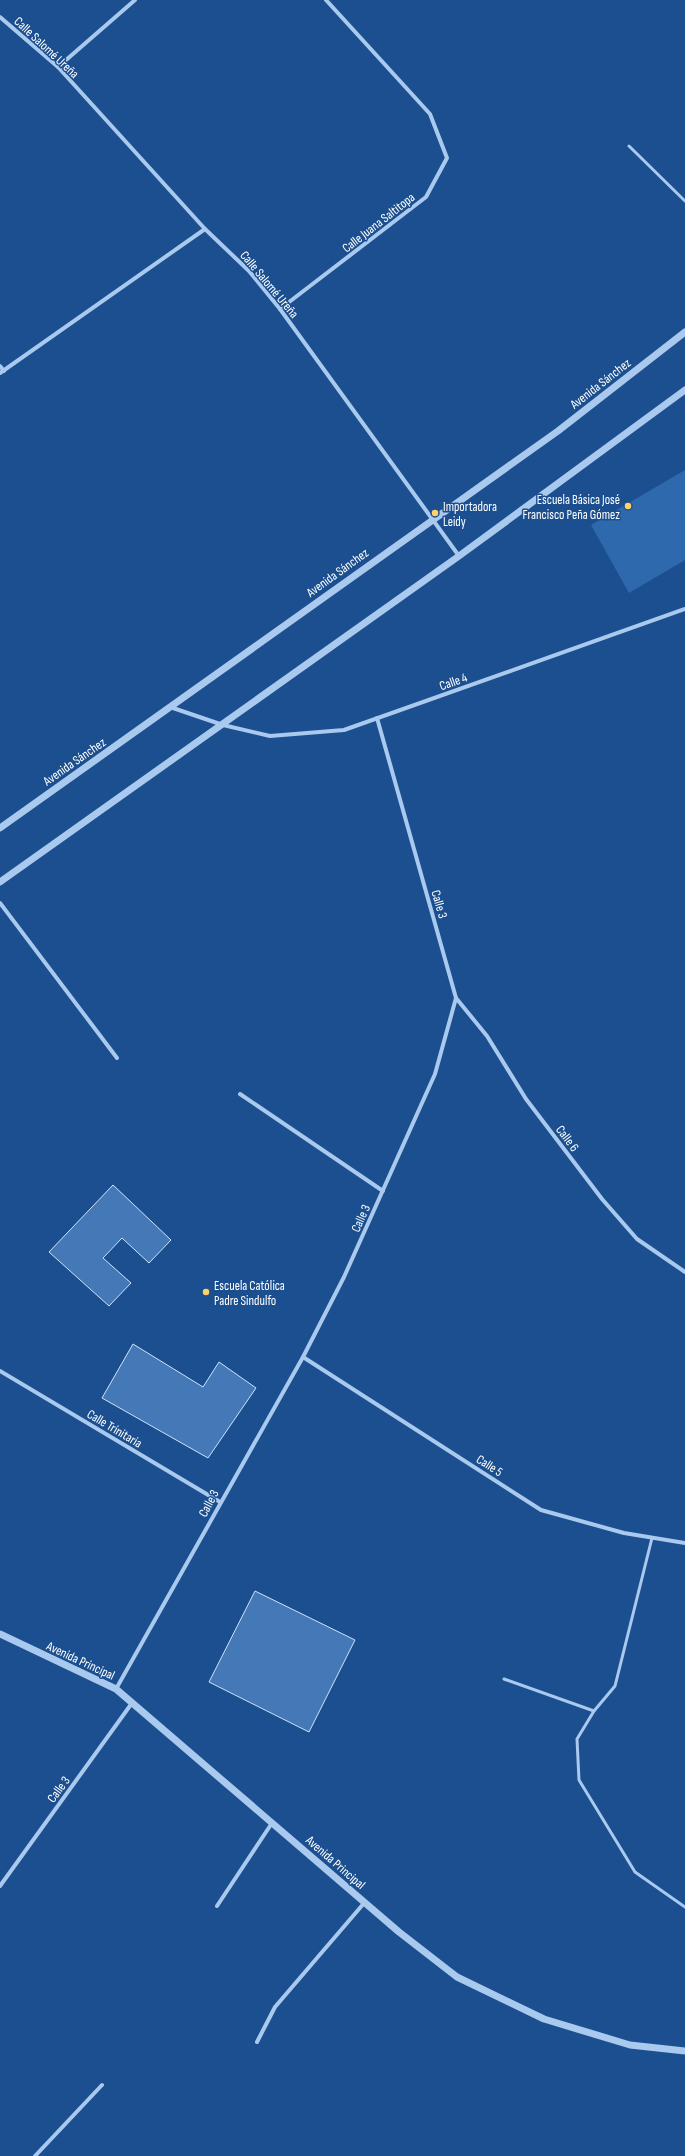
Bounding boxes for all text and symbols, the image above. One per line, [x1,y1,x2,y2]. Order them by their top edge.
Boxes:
street label: Calle Salomé Ureña [11,14,82,82]
street label: Calle Juana Saltitopa [339,189,418,256]
street label: Calle Salomé Ureña [236,248,302,322]
street label: Avenida Sánchez [566,355,634,413]
place label: Escuela Básica José Francisco Peña Gómez [523,492,620,523]
place label: Importadora Leidy [443,499,497,530]
marker: Escuela Básica José Francisco Peña Gómez [623,501,633,511]
marker: Importadora Leidy [430,508,440,518]
street label: Avenida Sánchez [303,545,372,601]
street label: Calle 4 [437,669,470,694]
street label: Avenida Sánchez [39,734,109,790]
street label: Calle 3 [427,888,451,920]
street label: Calle 6 [552,1122,582,1155]
street label: Calle 3 [348,1202,374,1235]
place label: Escuela Católica Padre Sindulfo [214,1278,285,1309]
marker: Escuela Católica Padre Sindulfo [201,1287,211,1297]
street label: Calle Trinitaria [84,1406,145,1452]
street label: Calle 5 [473,1451,506,1480]
street label: Calle 3 [195,1487,223,1520]
street label: Avenida Principal [43,1638,117,1684]
street label: Calle 3 [44,1773,74,1806]
street label: Avenida Principal [302,1832,368,1893]

